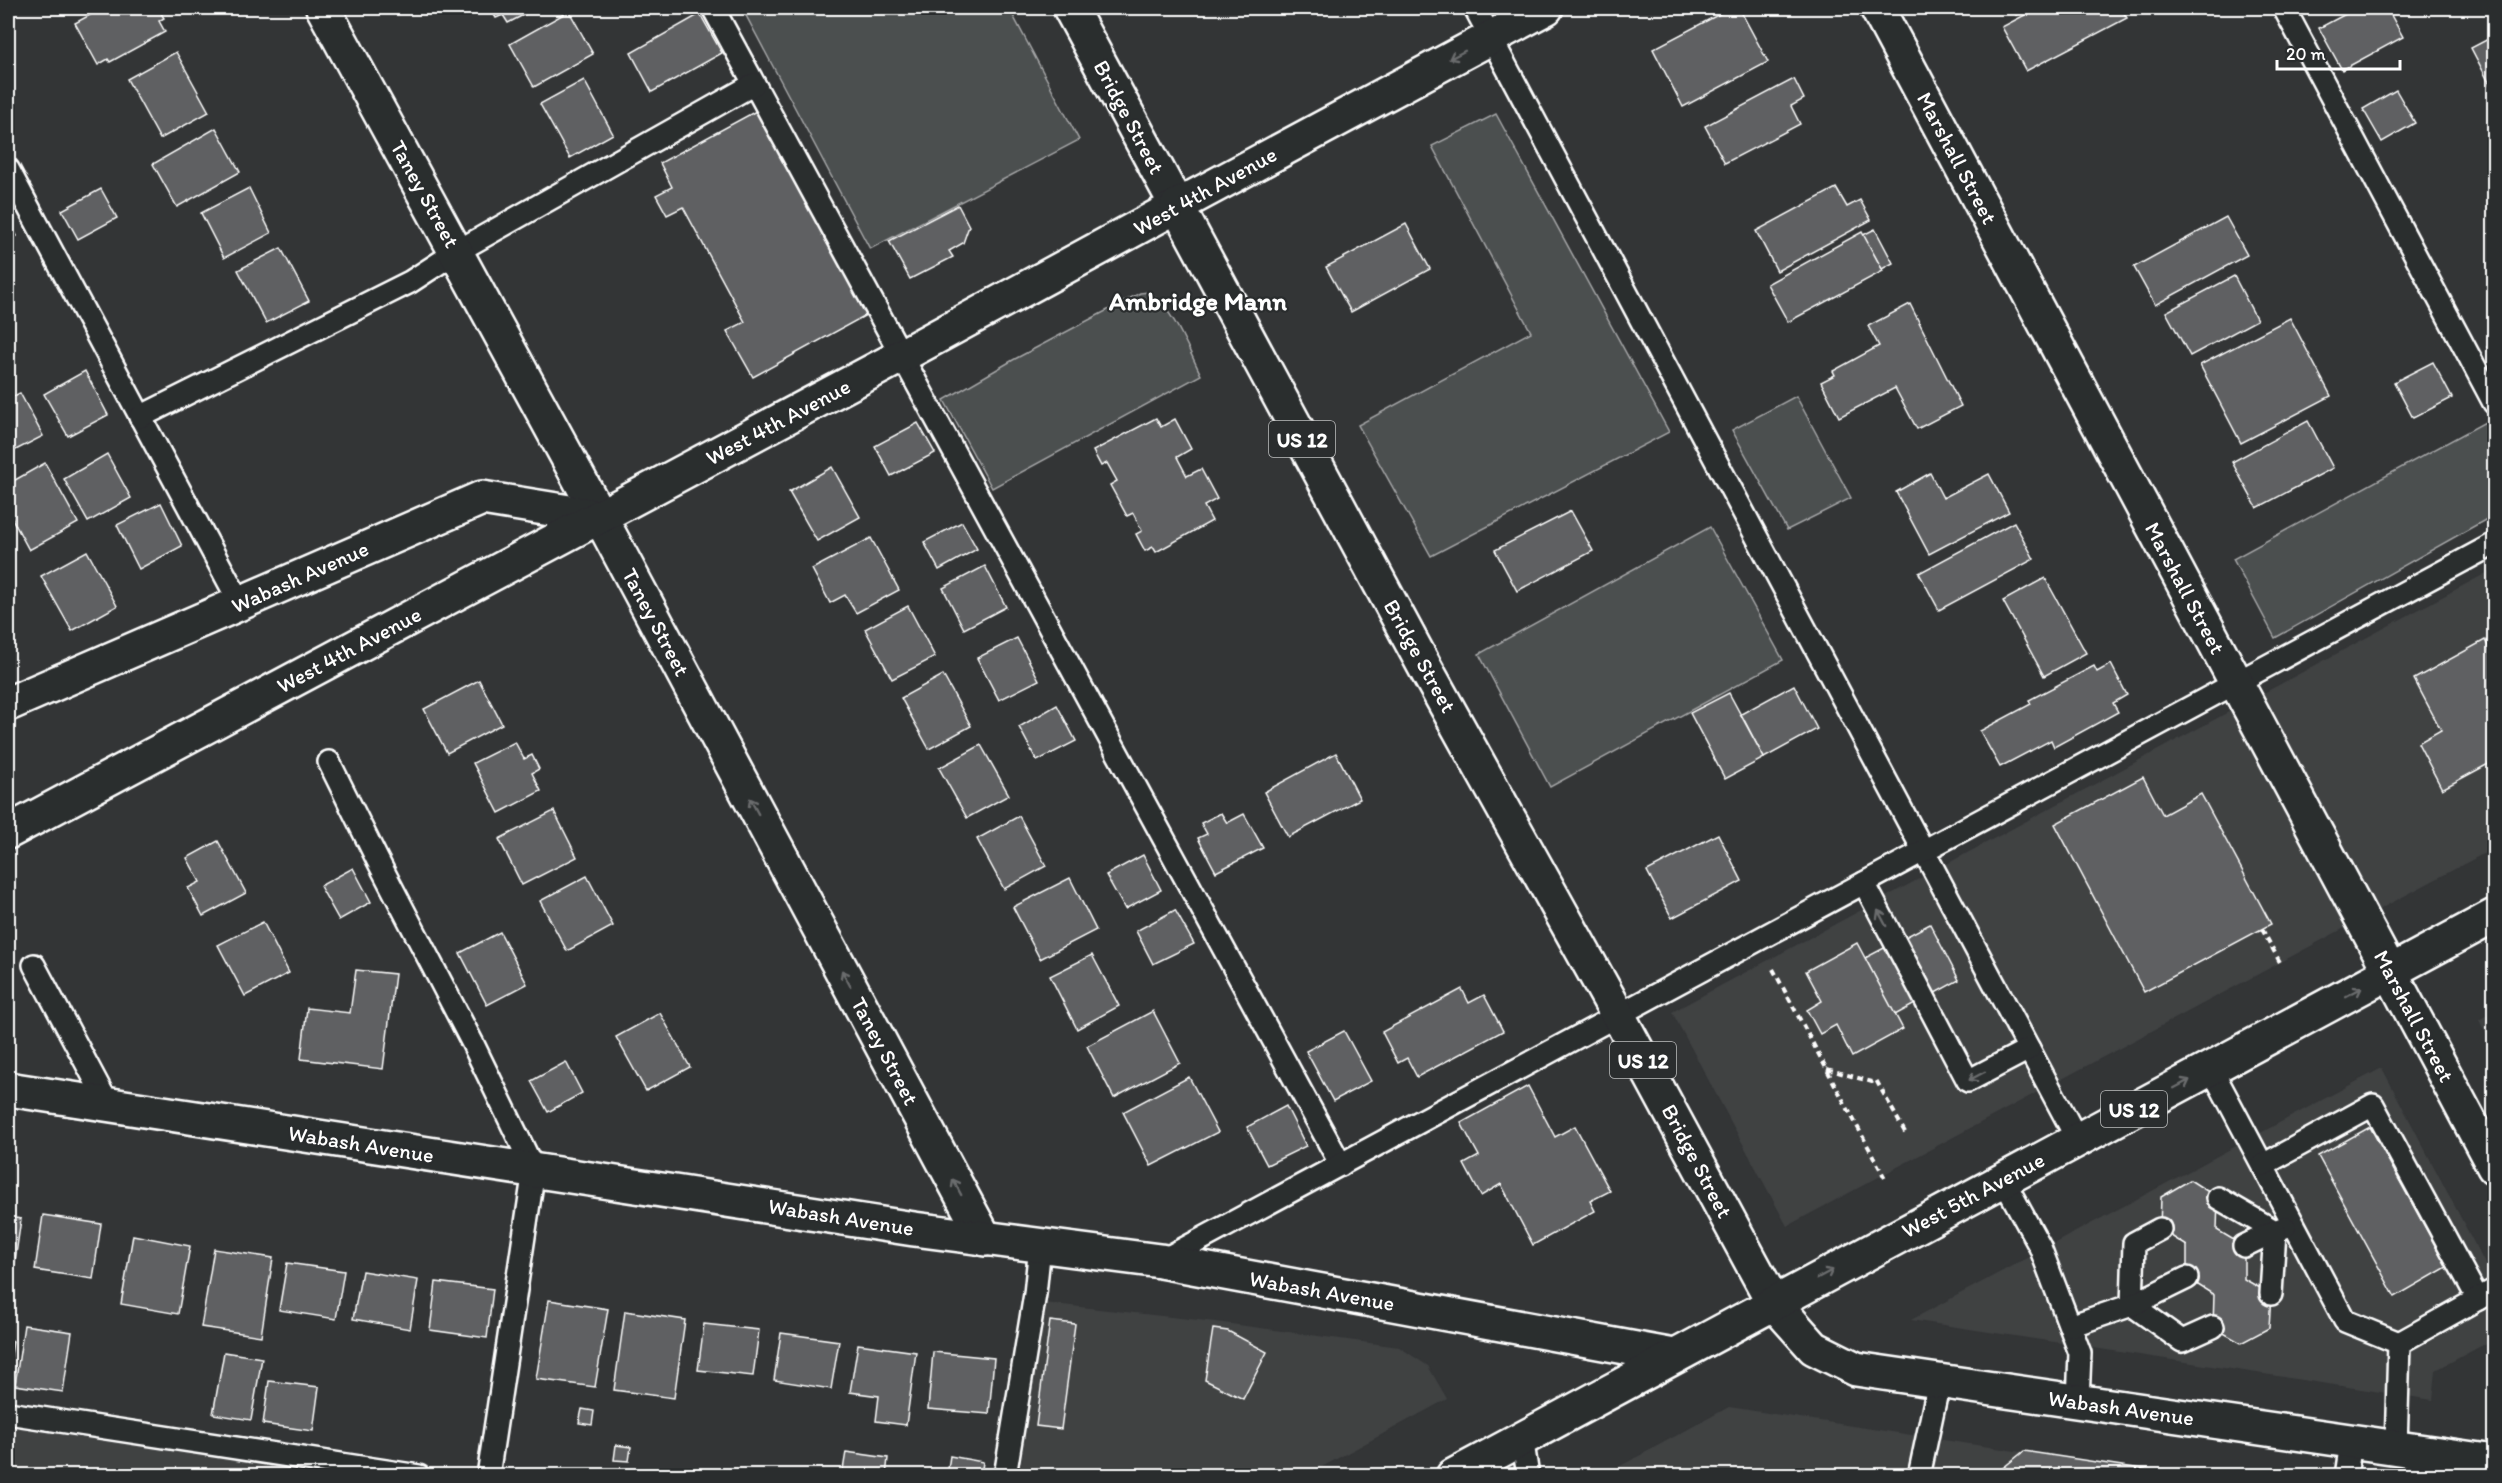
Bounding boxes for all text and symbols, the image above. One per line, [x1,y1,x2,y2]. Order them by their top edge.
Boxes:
scale bar [2277,33,2400,71]
text: 20 m [2286,43,2326,65]
one-way arrow [1449,49,1466,61]
street label: Bridge Street [1088,55,1170,179]
street label: Marshall Street [1911,87,2003,229]
street label: Taney Street [384,136,466,252]
street label: West 4th Avenue [1129,140,1281,242]
district label: Ambridge Mann [1108,285,1287,317]
street label: West 4th Avenue [701,373,855,471]
road number: US 12 [1269,421,1335,457]
street label: Marshall Street [2139,517,2231,659]
street label: Wabash Avenue [227,535,373,619]
street label: Taney Street [616,563,696,681]
street label: Bridge Street [1378,595,1462,717]
street label: West 4th Avenue [272,601,426,699]
one-way arrow [748,797,759,815]
one-way arrow [1876,910,1888,927]
street label: Marshall Street [2368,945,2460,1087]
one-way arrow [840,970,852,987]
one-way arrow [2345,985,2363,997]
street label: Taney Street [845,992,925,1110]
road number: US 12 [1610,1042,1676,1078]
one-way arrow [1969,1071,1987,1082]
one-way arrow [2173,1078,2190,1090]
road number: US 12 [2101,1091,2167,1127]
street label: Bridge Street [1656,1099,1738,1223]
street label: Wabash Avenue [286,1119,436,1169]
street label: West 5th Avenue [1897,1146,2049,1244]
one-way arrow [951,1179,963,1196]
street label: Wabash Avenue [766,1192,916,1242]
street label: Wabash Avenue [1247,1265,1397,1317]
one-way arrow [1816,1268,1833,1280]
street label: Wabash Avenue [2046,1384,2196,1432]

